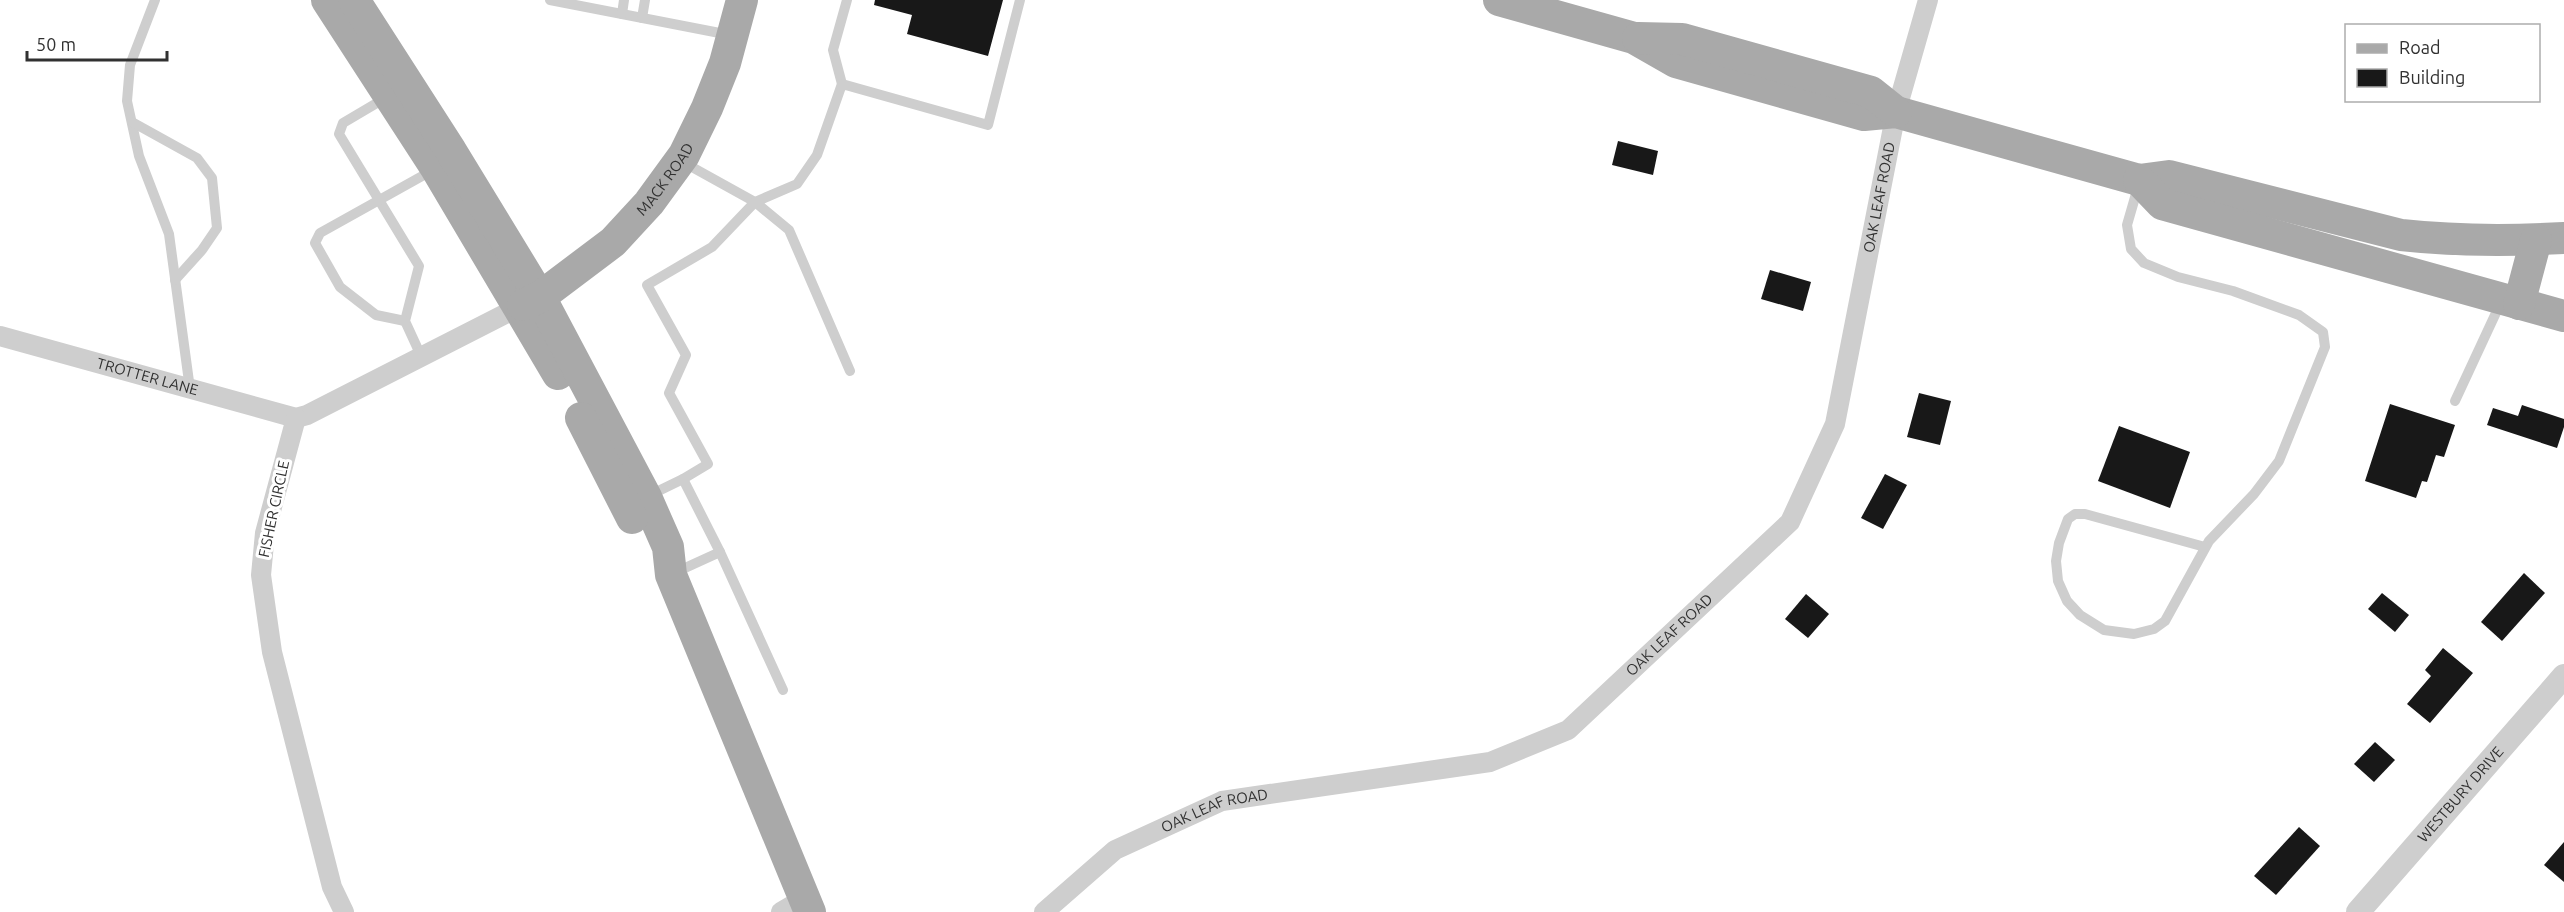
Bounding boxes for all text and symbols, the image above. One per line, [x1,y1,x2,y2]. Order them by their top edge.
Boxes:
scale bar [27,24,166,62]
legend [2345,24,2540,102]
text: 50 m [36,34,76,54]
text: Road [2399,37,2441,57]
text: Building [2399,67,2465,87]
street label: MACK ROAD [633,140,697,219]
street label: OAK LEAF ROAD [1860,141,1898,254]
street label: TROTTER LANE [95,354,200,398]
street label: FISHER CIRCLE [255,459,292,559]
street label: OAK LEAF ROAD [1622,590,1716,679]
street label: WESTBURY DRIVE [2414,743,2507,845]
street label: OAK LEAF ROAD [1158,785,1269,836]

